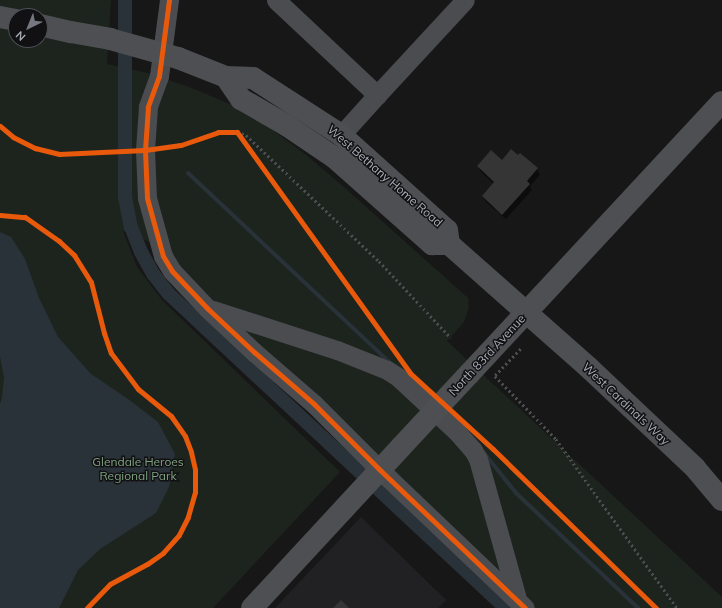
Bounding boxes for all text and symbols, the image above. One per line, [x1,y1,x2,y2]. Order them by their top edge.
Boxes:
north arrow [8,8,48,48]
text: N [13,28,28,44]
street label: West Bethany Home Road [325,122,445,230]
street label: North 83rd Avenue [446,311,528,399]
street label: West Cardinals Way [579,360,673,448]
park label: Glendale Heroes Regional Park [92,455,184,483]

